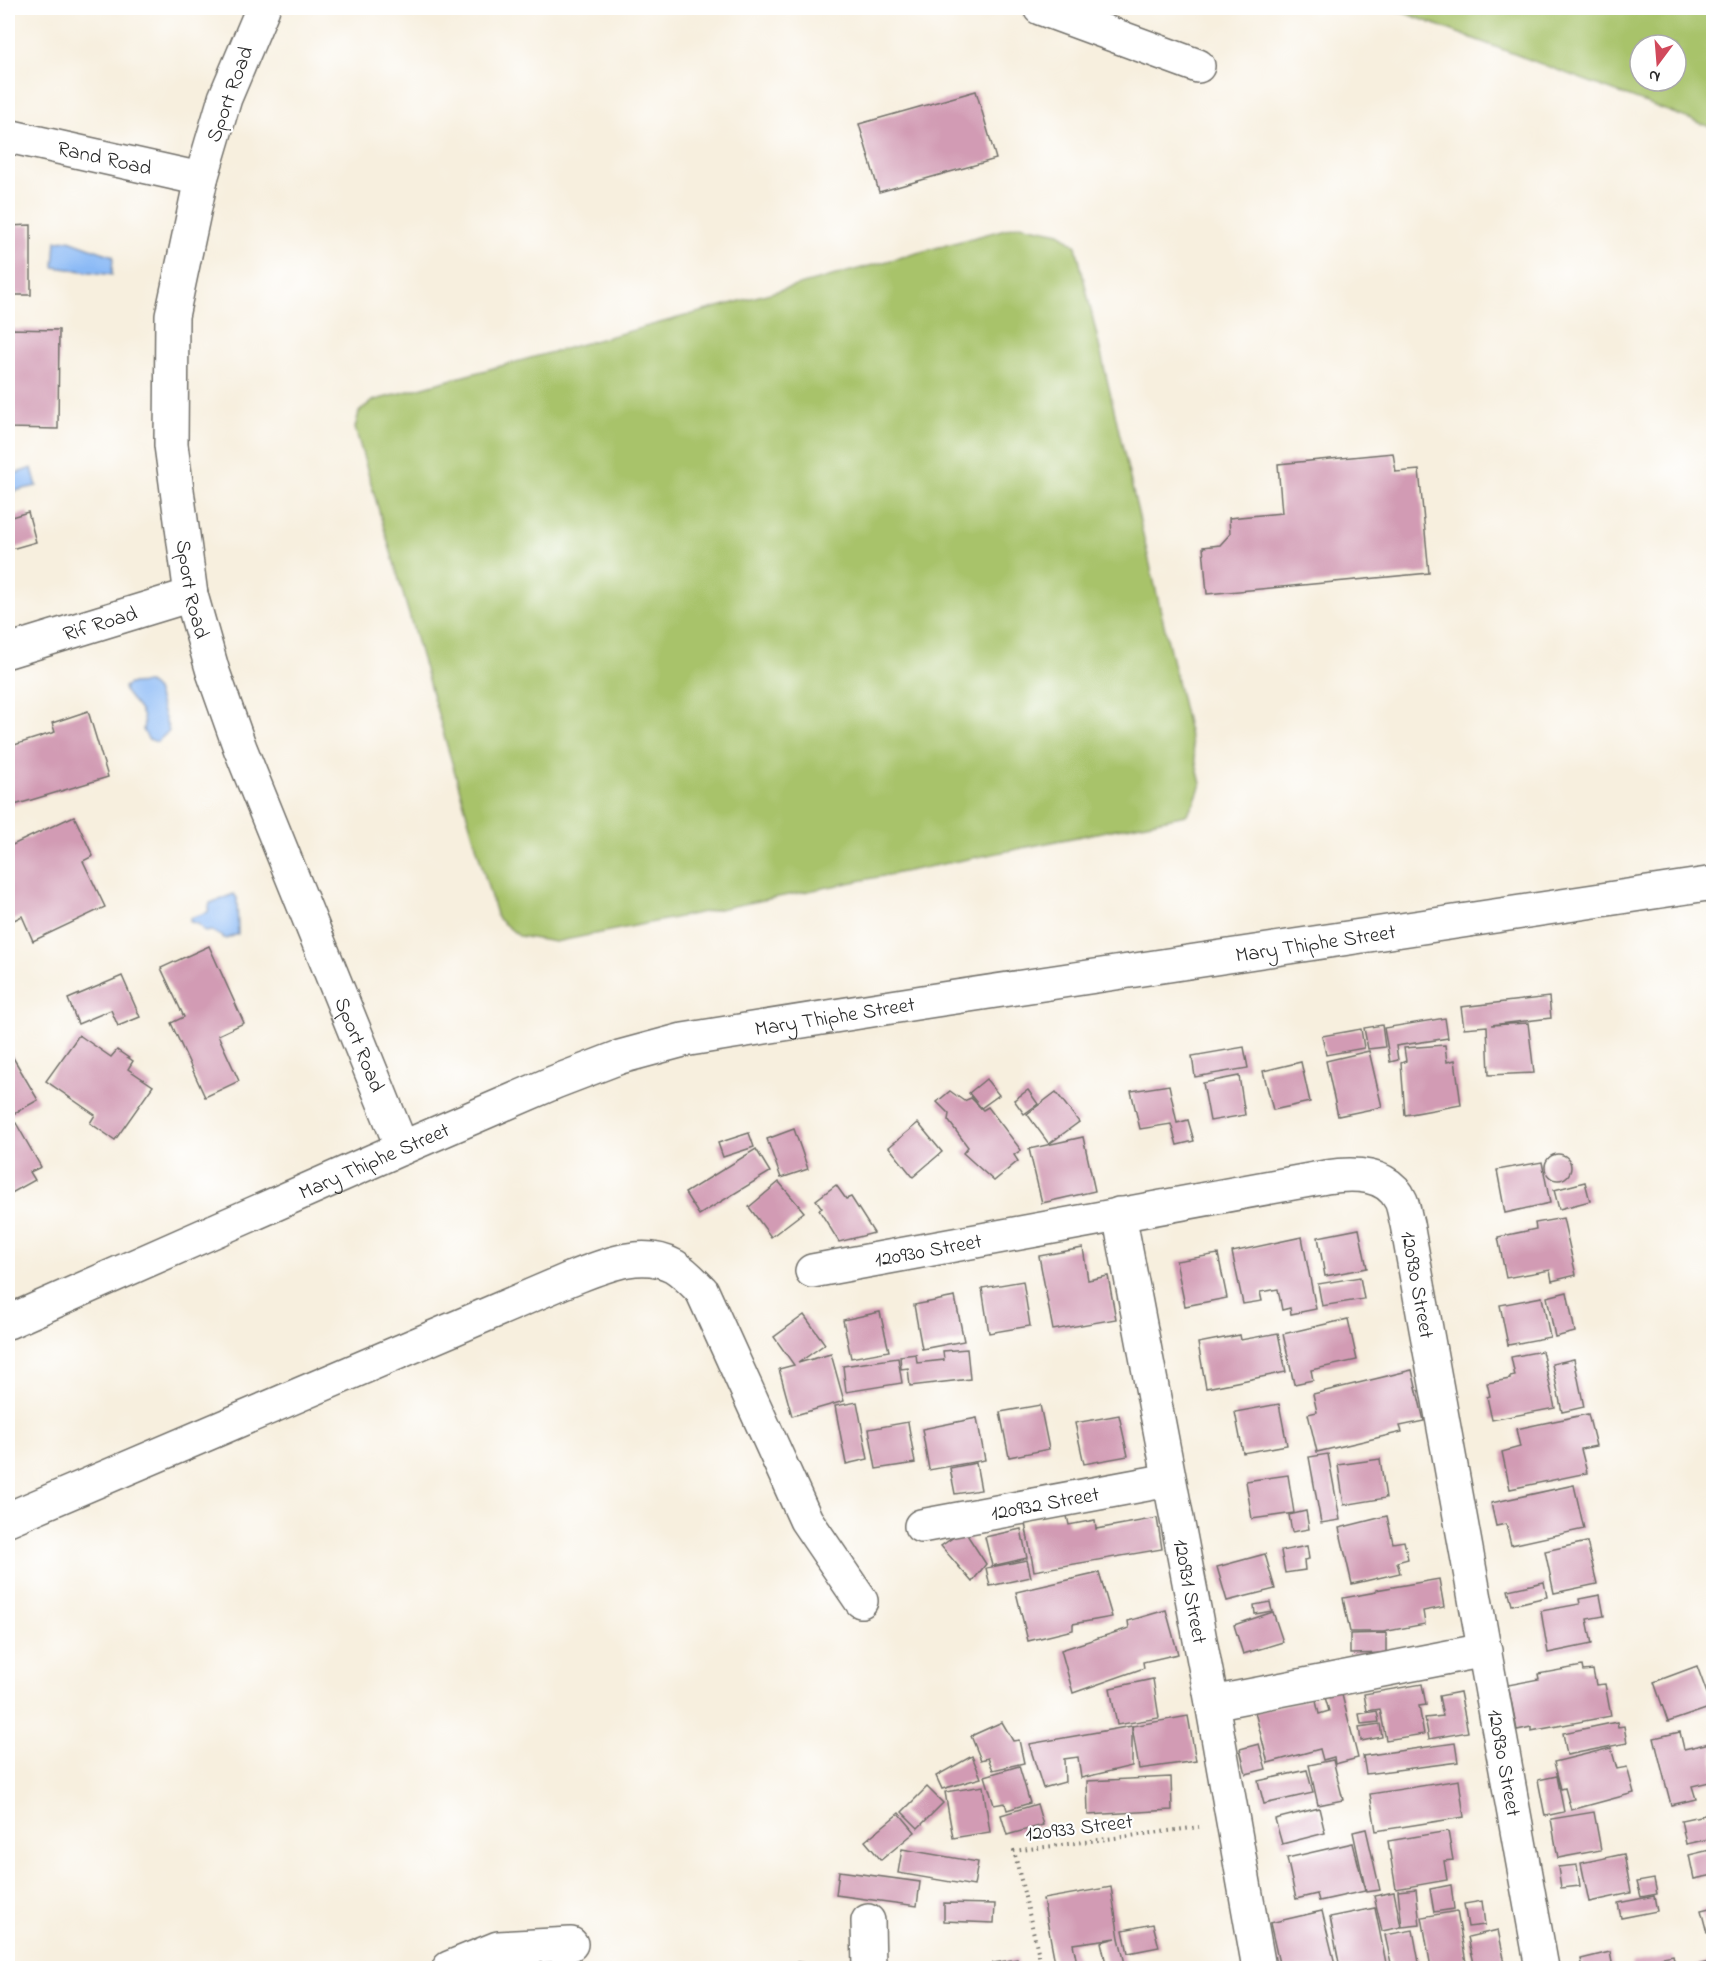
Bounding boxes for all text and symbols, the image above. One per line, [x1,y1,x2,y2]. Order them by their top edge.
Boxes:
north arrow [1628,33,1688,93]
street label: Sport Road [200,42,262,147]
text: N [1646,62,1663,89]
street label: Rand Road [54,134,155,185]
street label: Sport Road [167,538,216,643]
street label: Rif Road [60,599,141,650]
street label: Mary Thiphe Street [1233,918,1398,972]
street label: Mary Thiphe Street [753,990,917,1045]
street label: Sport Road [325,993,391,1097]
street label: Mary Thiphe Street [295,1116,455,1209]
street label: 120930 Street [872,1227,985,1276]
street label: 120930 Street [1392,1229,1441,1341]
street label: 120932 Street [988,1480,1102,1530]
street label: 120931 Street [1164,1537,1213,1647]
street label: 120930 Street [1478,1707,1527,1819]
street label: 120933 Street [1024,1808,1135,1850]

